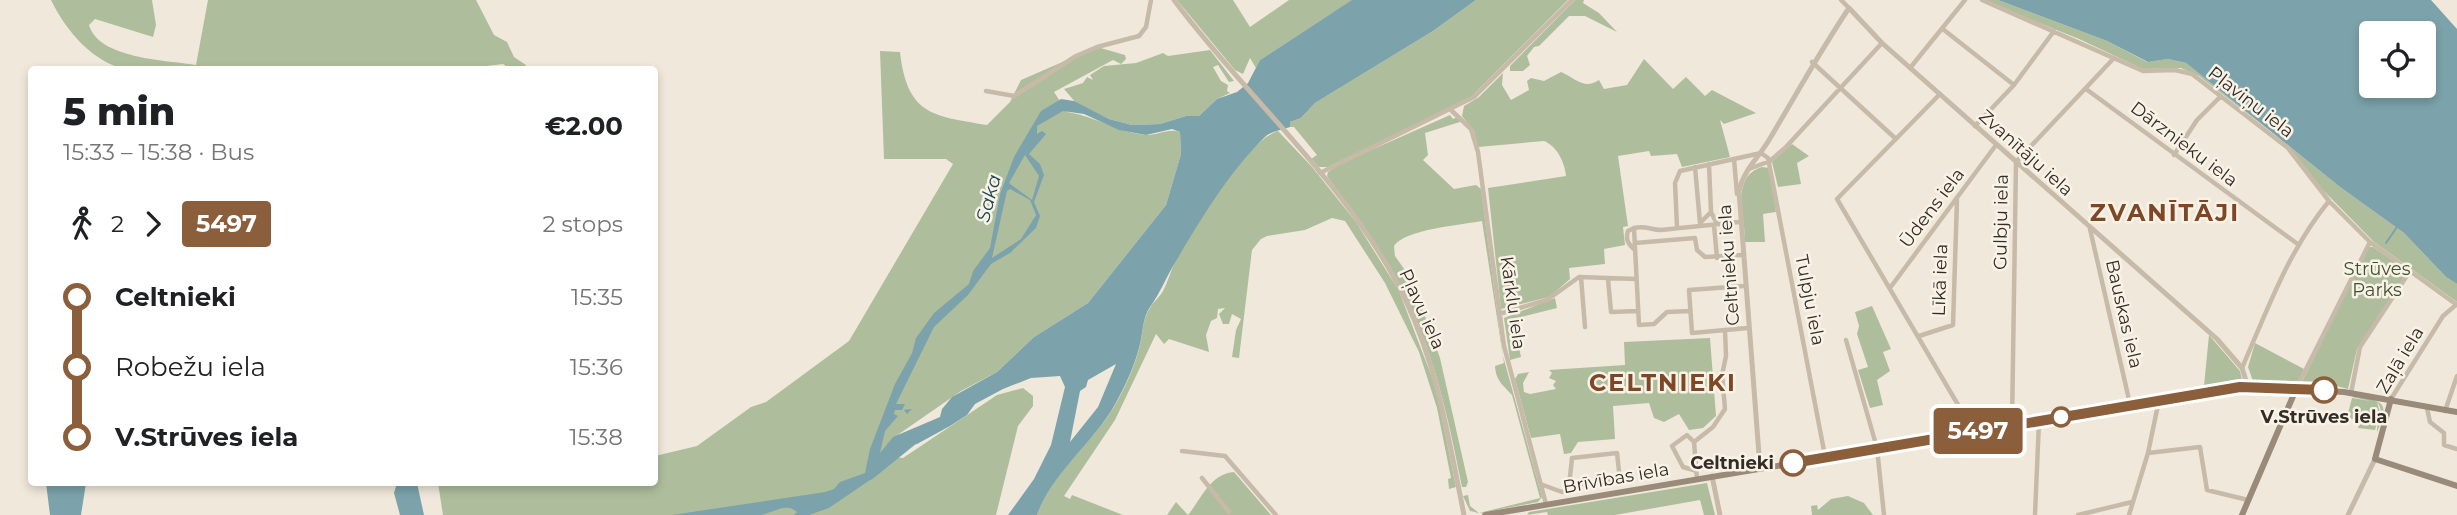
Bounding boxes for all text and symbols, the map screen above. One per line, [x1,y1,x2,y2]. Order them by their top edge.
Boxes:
map controls [2359,21,2436,98]
button: locate [2359,21,2436,98]
street label: Pļaviņu iela [2203,62,2298,143]
text: 5 min [63,88,175,135]
street label: Dārznieku iela [2126,97,2242,191]
street label: Zvanītāju iela [1974,105,2078,201]
text: €2.00 [545,110,623,142]
text: 15:33 – 15:38 · Bus [63,138,254,166]
street label: Ūdens iela [1895,164,1969,252]
water label: Saka [971,172,1006,224]
street label: Gulbju iela [1989,174,2013,270]
district label: ZVANĪTĀJI [2090,198,2240,227]
street label: Celtnieku iela [1714,204,1744,326]
icon: walk [63,205,101,243]
icon: forward [134,205,172,243]
text: 5497 [196,209,257,238]
text: 2 [111,210,124,238]
text: 2 stops [543,210,623,238]
street label: Līkā iela [1928,243,1952,317]
street label: Tulpju iela [1790,253,1830,347]
street label: Kārklu iela [1496,255,1530,351]
street label: Bauskas iela [2101,257,2147,371]
park label: Strūves Parks [2344,258,2411,301]
street label: Pļavu iela [1394,265,1450,353]
text: Celtnieki [115,281,236,313]
text: 15:35 [571,283,623,311]
street label: Zaļā iela [2372,323,2429,398]
text: Robežu iela [115,351,266,383]
text: 15:36 [570,353,623,381]
district label: CELTNIEKI [1589,368,1737,397]
marker: V.Strūves iela [2311,377,2337,403]
place label: V.Strūves iela [2260,406,2387,428]
unlabelled marker [2051,407,2071,427]
line badge: 5497 [1929,408,2027,454]
text: 5497 [1948,416,2008,445]
text: V.Strūves iela [115,421,298,453]
text: 15:38 [569,423,623,451]
marker: Celtnieki [1780,450,1806,476]
place label: Celtnieki [1690,452,1774,474]
street label: Brīvības iela [1561,458,1671,498]

